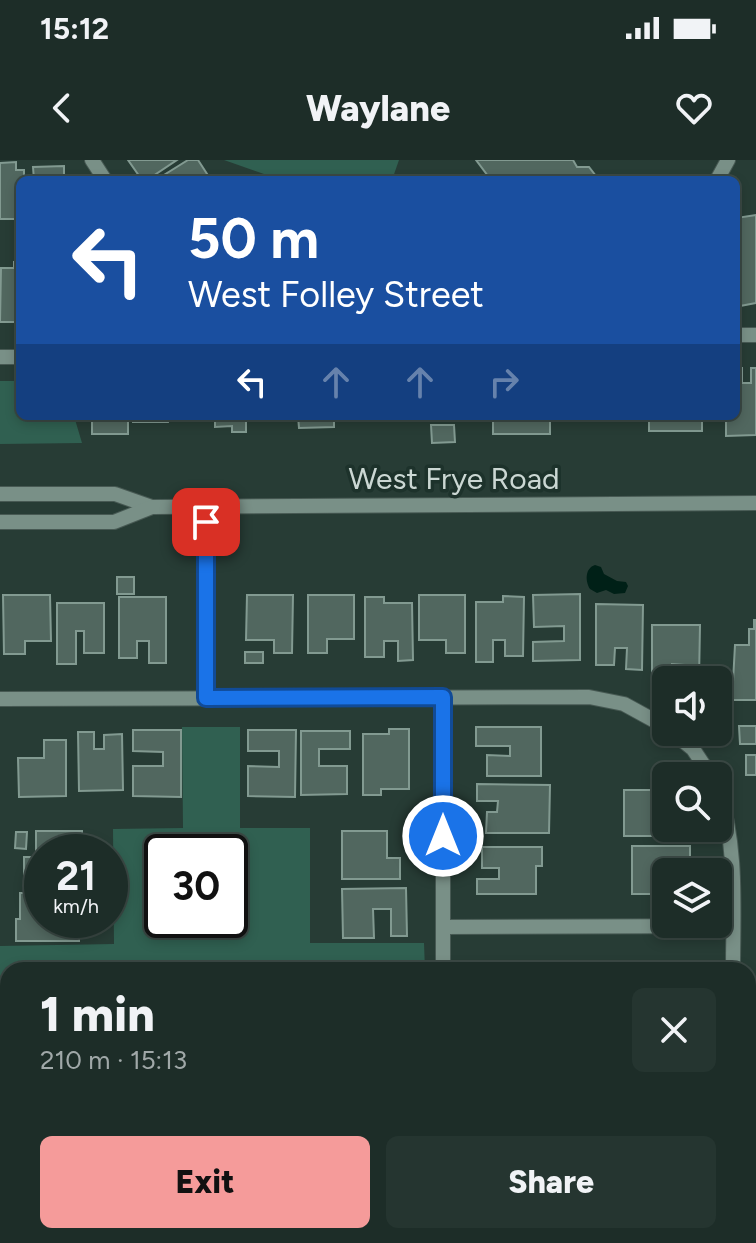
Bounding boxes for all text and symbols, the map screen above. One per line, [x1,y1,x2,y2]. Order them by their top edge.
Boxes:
text: 15:12 [40,10,109,47]
icon: back [40,86,84,130]
icon: heart [672,86,716,130]
text: Waylane [306,87,450,130]
text: 50 m [188,205,319,272]
icon: left [56,208,160,312]
text: West Folley Street [188,273,484,316]
icon: left [230,360,274,404]
icon: ahead [314,360,358,404]
icon: ahead [398,360,442,404]
icon: right [482,360,526,404]
street label: West Frye Road [348,460,560,497]
pin [172,488,240,556]
icon: arrive [184,500,228,544]
map controls [652,666,732,938]
button: sound [652,666,732,746]
button: search [652,762,732,842]
position arrow [401,794,485,878]
speed limit sign: 30 [144,834,248,938]
text: 21 [56,852,96,900]
button: layers [652,858,732,938]
text: km/h [53,894,99,918]
text: 1 min [40,985,155,1043]
button: close [632,988,716,1072]
text: 210 m · 15:13 [40,1044,187,1076]
button: Exit [40,1136,370,1228]
button: Share [386,1136,716,1228]

